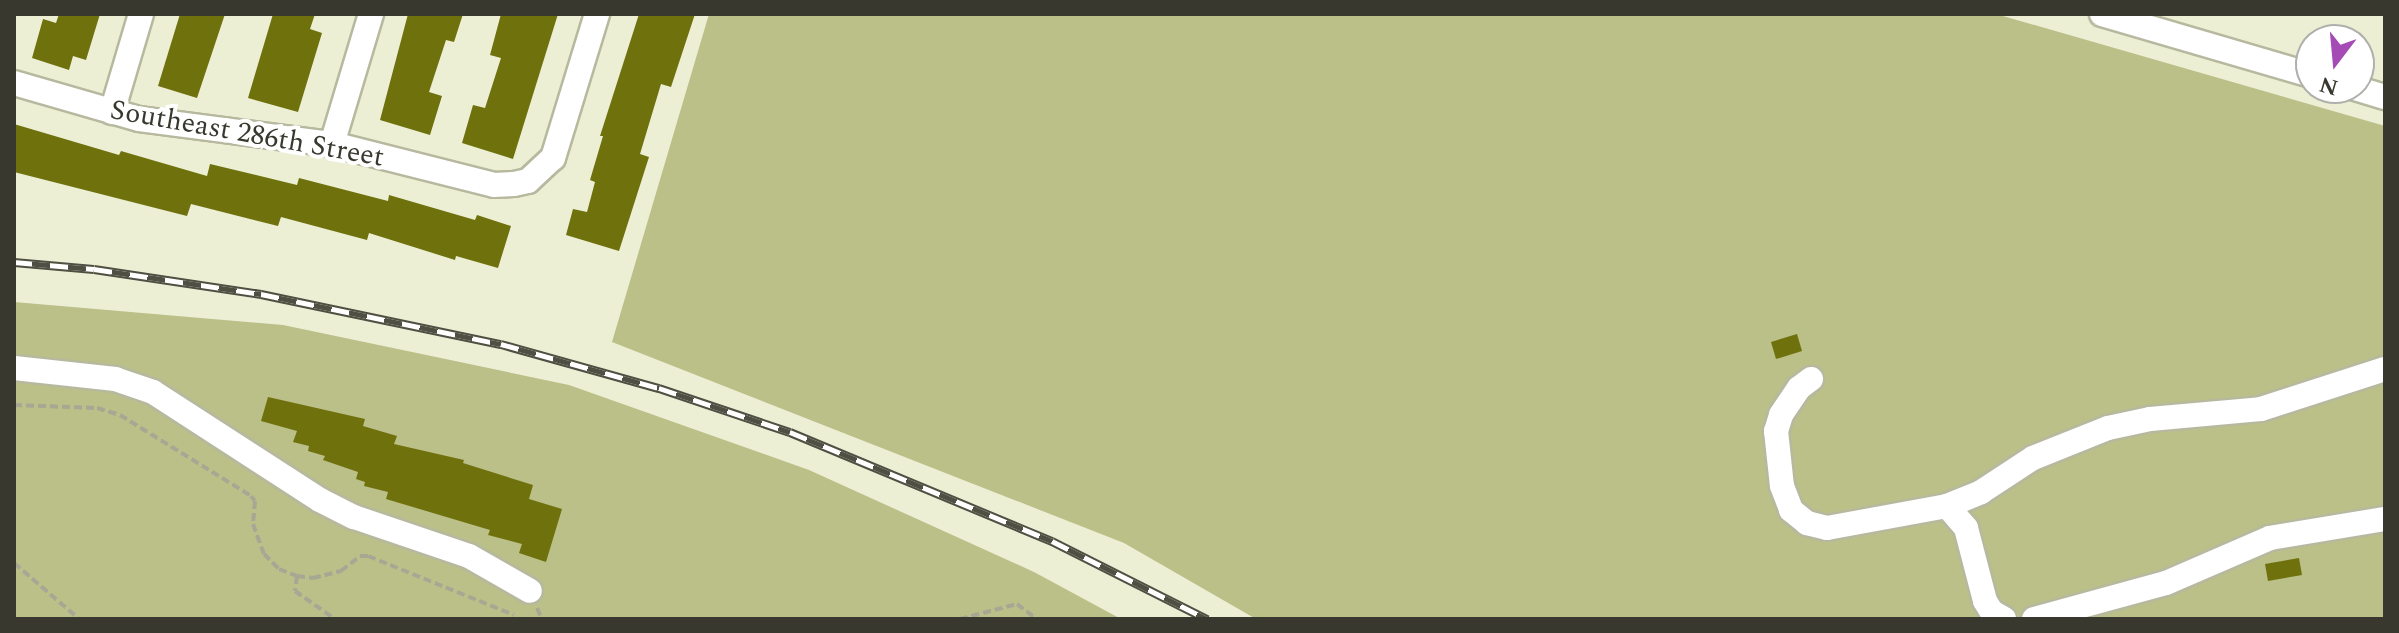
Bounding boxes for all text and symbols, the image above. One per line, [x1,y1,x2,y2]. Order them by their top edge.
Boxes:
north arrow [2295,24,2375,104]
text: N [2316,67,2342,104]
street label: Southeast 286th Street [108,93,386,175]

